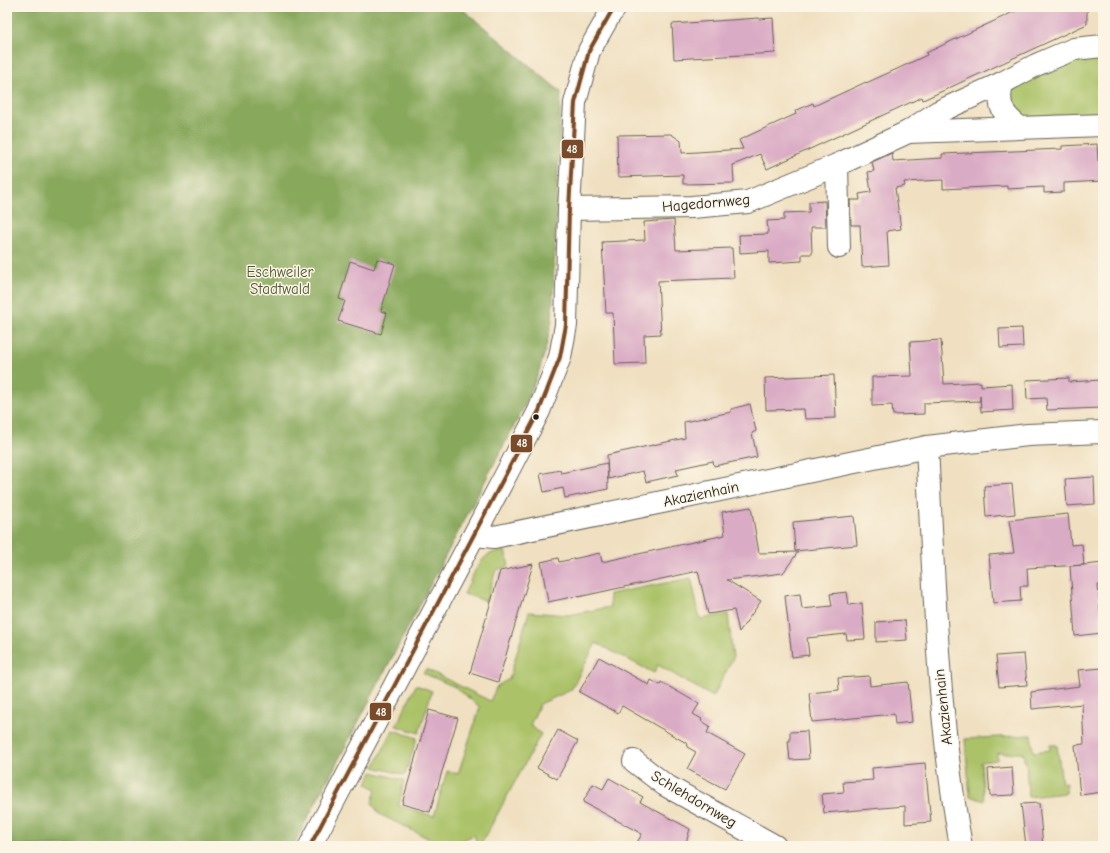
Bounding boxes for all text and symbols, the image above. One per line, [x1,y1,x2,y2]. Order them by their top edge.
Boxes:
line badge: 48 [561,139,584,159]
text: 48 [567,143,578,156]
street label: Hagedornweg [661,190,751,216]
park label: Eschweiler Stadtwald [247,263,313,298]
unlabelled marker [531,412,541,422]
line badge: 48 [510,434,533,453]
text: 48 [517,437,528,450]
street label: Akazienhain [662,477,740,511]
street label: Akazienhain [930,668,956,746]
line badge: 48 [369,702,392,721]
text: 48 [376,706,387,719]
street label: Schlehdornweg [648,766,740,832]

